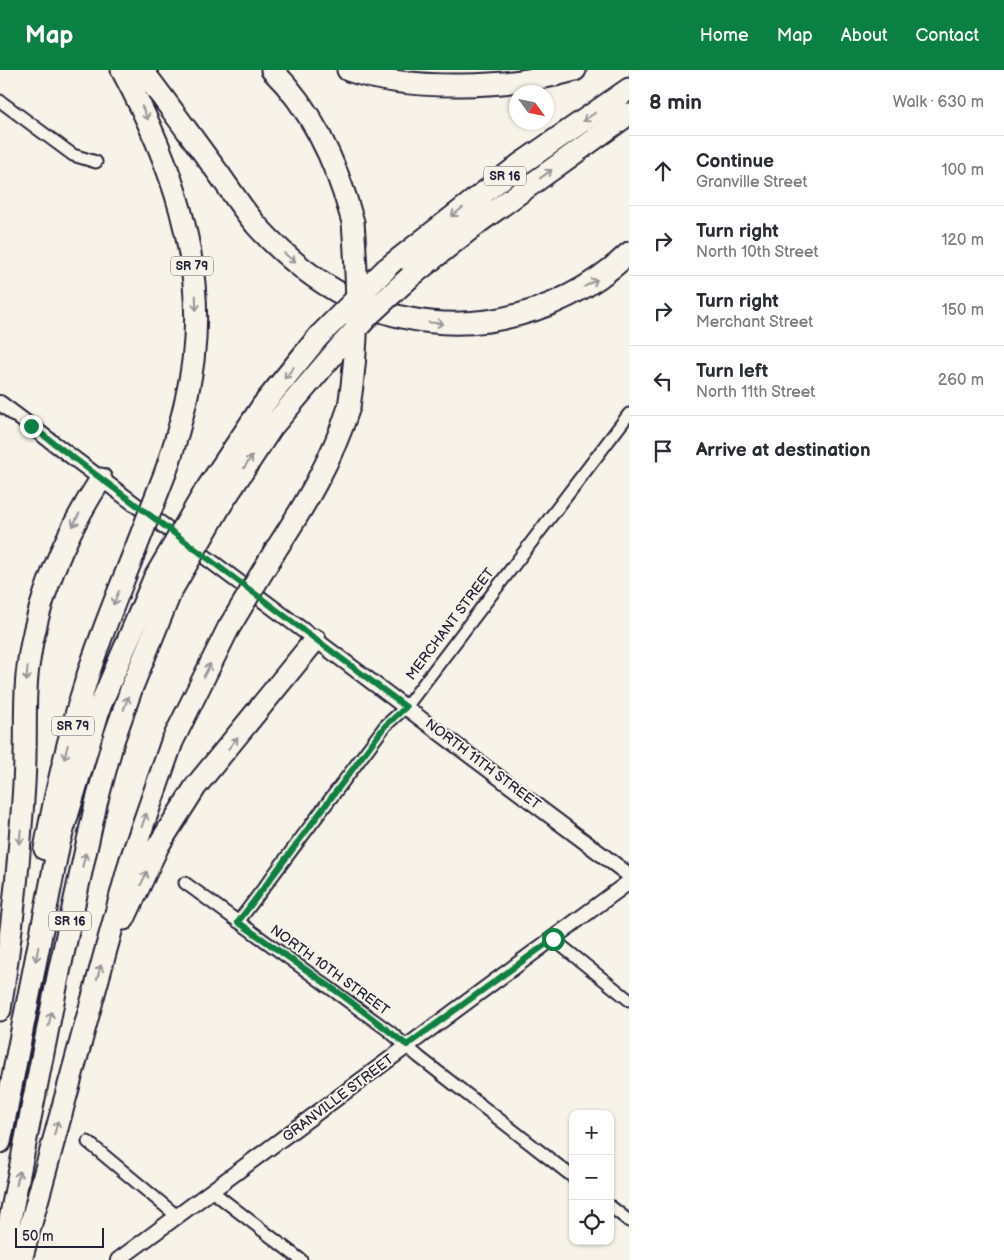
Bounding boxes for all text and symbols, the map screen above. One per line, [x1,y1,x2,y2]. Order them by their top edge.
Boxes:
text: Map [25,21,73,50]
text: Home [700,25,749,46]
text: Map [777,25,813,46]
text: About [841,25,888,46]
text: Contact [916,25,979,46]
north arrow [509,85,554,130]
text: 8 min [649,90,702,115]
text: Walk · 630 m [893,93,984,112]
one-way arrow [140,105,150,120]
one-way arrow [582,112,596,122]
text: Continue [696,150,774,173]
icon: ahead [649,157,677,185]
text: 100 m [941,161,984,180]
road number: SR 16 [484,166,526,185]
one-way arrow [539,169,553,179]
text: Granville Street [696,173,807,192]
one-way arrow [450,207,464,217]
text: Turn right [696,220,779,243]
icon: right [649,227,677,255]
text: 120 m [941,231,984,250]
text: North 10th Street [696,243,818,262]
one-way arrow [284,253,297,264]
road number: SR 79 [171,257,213,276]
one-way arrow [583,278,598,287]
text: Turn right [696,290,779,313]
one-way arrow [191,294,200,310]
icon: right [649,297,677,325]
text: 150 m [942,301,984,320]
text: Merchant Street [696,313,813,332]
one-way arrow [428,318,444,327]
text: Turn left [696,360,768,383]
one-way arrow [283,367,294,380]
icon: left [649,367,677,395]
text: 260 m [938,371,984,390]
text: North 11th Street [696,383,815,402]
route end [20,415,43,438]
icon: arrive [649,437,677,465]
text: Arrive at destination [696,439,871,462]
one-way arrow [243,455,253,469]
one-way arrow [71,513,81,528]
street label: MERCHANT STREET [402,564,498,683]
one-way arrow [111,590,121,605]
one-way arrow [203,663,212,678]
one-way arrow [22,666,32,682]
one-way arrow [122,696,131,711]
street label: NORTH 11TH STREET [422,715,544,813]
road number: SR 79 [52,716,94,736]
one-way arrow [227,737,238,750]
one-way arrow [61,744,70,760]
one-way arrow [140,813,149,828]
one-way arrow [15,828,25,844]
one-way arrow [79,852,89,868]
one-way arrow [139,871,149,886]
road number: SR 16 [49,911,91,930]
street label: NORTH 10TH STREET [267,921,393,1019]
route start [542,928,565,951]
one-way arrow [32,946,41,962]
one-way arrow [95,964,105,980]
one-way arrow [46,1011,55,1027]
street label: GRANVILLE STREET [279,1050,397,1145]
map controls [569,1110,614,1245]
button: + [569,1110,614,1155]
one-way arrow [51,1121,61,1137]
button: − [569,1155,614,1200]
one-way arrow [14,1170,24,1186]
button: locate [569,1200,614,1245]
scale bar [15,1225,104,1248]
text: 50 m [22,1228,54,1245]

